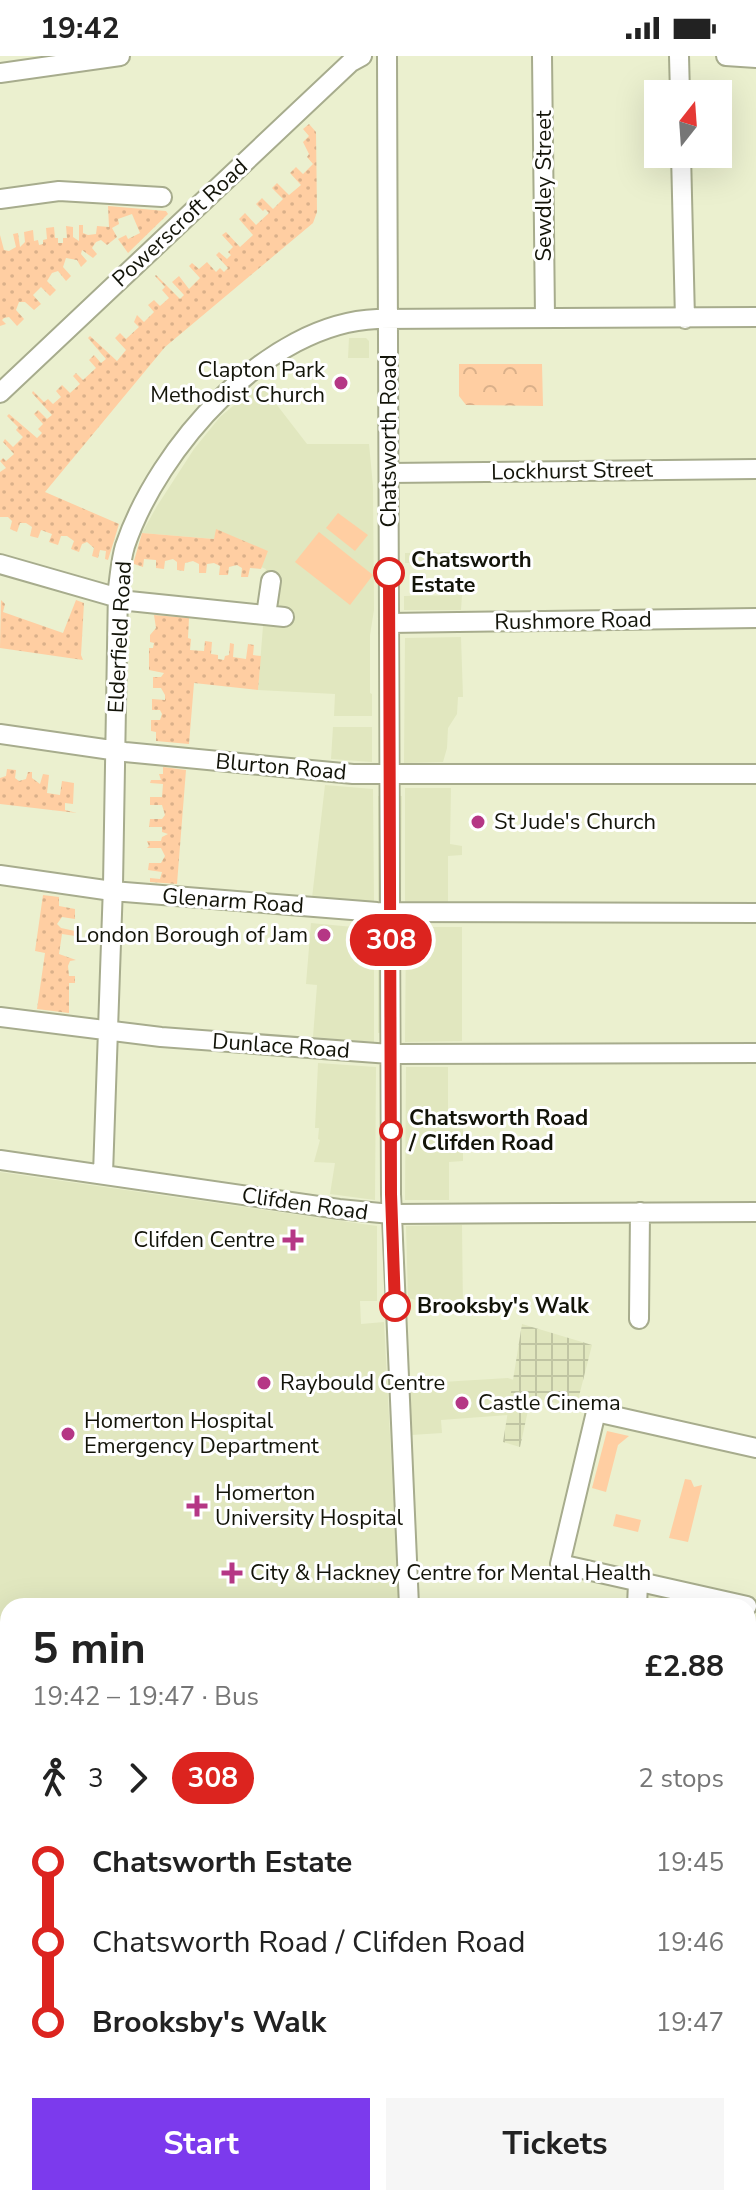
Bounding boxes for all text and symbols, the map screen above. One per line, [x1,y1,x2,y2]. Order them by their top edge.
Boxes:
text: 19:42 [40,8,119,49]
north arrow [644,80,732,168]
map controls [644,80,732,168]
street label: Sewdley Street [529,110,559,262]
street label: Powerscroft Road [106,152,254,294]
street label: Chatsworth Road [374,354,404,528]
place label: Clapton Park Methodist Church [150,355,326,410]
marker: Clapton Park Methodist Church [332,374,350,392]
street label: Lockhurst Street [491,455,653,487]
place label: Chatsworth Estate [411,545,532,600]
marker: Chatsworth Estate [374,558,404,588]
street label: Elderfield Road [101,560,139,714]
street label: Rushmore Road [494,605,652,637]
street label: Blurton Road [214,746,348,788]
place label: St Jude's Church [494,807,656,837]
marker: St Jude's Church [469,813,487,831]
street label: Glenarm Road [161,881,305,921]
line badge: 308 [345,914,437,966]
place label: London Borough of Jam [75,920,308,950]
text: 308 [366,921,416,959]
marker: London Borough of Jam [315,926,333,944]
street label: Dunlace Road [211,1026,351,1066]
place label: Chatsworth Road / Clifden Road [408,1103,588,1158]
marker: Chatsworth Road / Clifden Road [380,1120,402,1142]
street label: Clifden Road [240,1180,370,1228]
place label: Clifden Centre [134,1225,275,1255]
marker: Clifden Centre [282,1229,304,1251]
marker: Brooksby's Walk [380,1291,410,1321]
place label: Brooksby's Walk [417,1291,590,1321]
place label: Raybould Centre [280,1368,445,1398]
marker: Raybould Centre [255,1374,273,1392]
place label: Castle Cinema [478,1388,621,1418]
marker: Castle Cinema [453,1394,471,1412]
place label: Homerton Hospital Emergency Department [84,1406,319,1461]
marker: Homerton Hospital Emergency Department [59,1425,77,1443]
place label: Homerton University Hospital [215,1478,404,1533]
marker: Homerton University Hospital [186,1495,208,1517]
place label: City & Hackney Centre for Mental Health [250,1558,651,1588]
marker: City & Hackney Centre for Mental Health [221,1562,243,1584]
text: 5 min [32,1619,146,1679]
text: £2.88 [645,1646,724,1687]
text: 19:42 – 19:47 · Bus [32,1679,259,1714]
icon: walk [32,1756,76,1800]
icon: forward [116,1756,160,1800]
text: 308 [188,1759,238,1797]
text: 3 [88,1761,104,1796]
text: 2 stops [638,1761,724,1796]
text: Chatsworth Estate [92,1842,352,1883]
text: 19:45 [656,1845,724,1880]
text: Chatsworth Road / Clifden Road [92,1922,526,1963]
text: 19:46 [656,1925,724,1960]
text: Brooksby's Walk [92,2002,326,2043]
text: 19:47 [656,2005,724,2040]
button: Start [32,2098,370,2190]
button: Tickets [386,2098,724,2190]

